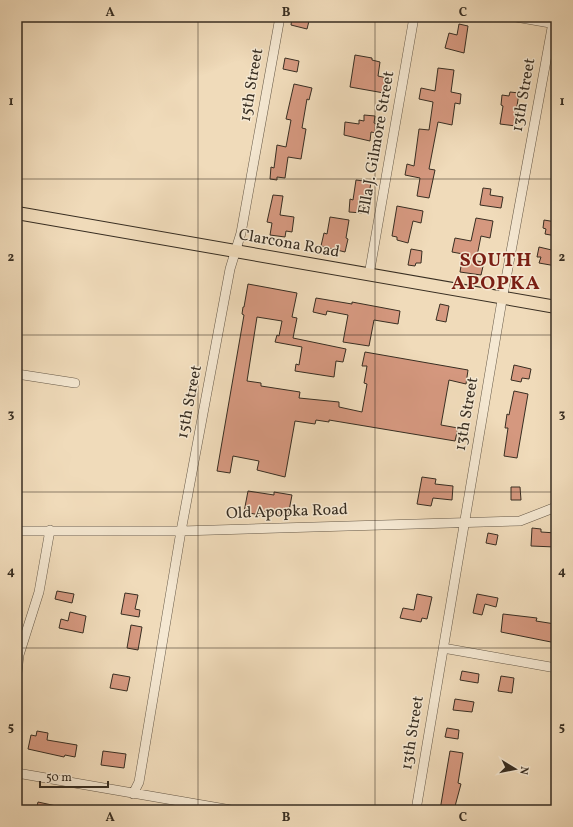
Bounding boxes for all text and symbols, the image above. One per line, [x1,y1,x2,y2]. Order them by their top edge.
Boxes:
text: A [105,4,115,22]
text: B [282,4,291,22]
text: C [459,4,467,22]
street label: 15th Street [235,46,269,123]
street label: 13th Street [507,56,541,134]
street label: Ella J. Gilmore Street [354,69,401,217]
text: 1 [8,93,14,111]
text: 1 [559,93,565,111]
street label: Clarcona Road [237,224,341,264]
district label: SOUTH APOPKA [451,247,541,298]
text: 2 [8,249,15,267]
text: 2 [559,249,566,267]
street label: 15th Street [172,363,208,441]
street label: 13th Street [450,375,484,453]
text: 3 [8,406,15,424]
text: 3 [559,406,566,424]
street label: Old Apopka Road [226,499,348,525]
text: 4 [7,563,15,581]
text: 4 [558,563,566,581]
street label: 13th Street [396,694,430,772]
text: 5 [8,719,14,737]
text: 5 [559,719,565,737]
north arrow [495,749,535,789]
scale bar [40,763,108,789]
text: N [515,765,531,776]
text: 50 m [46,770,72,786]
text: A [105,809,115,827]
text: B [282,809,291,827]
text: C [459,809,467,827]

